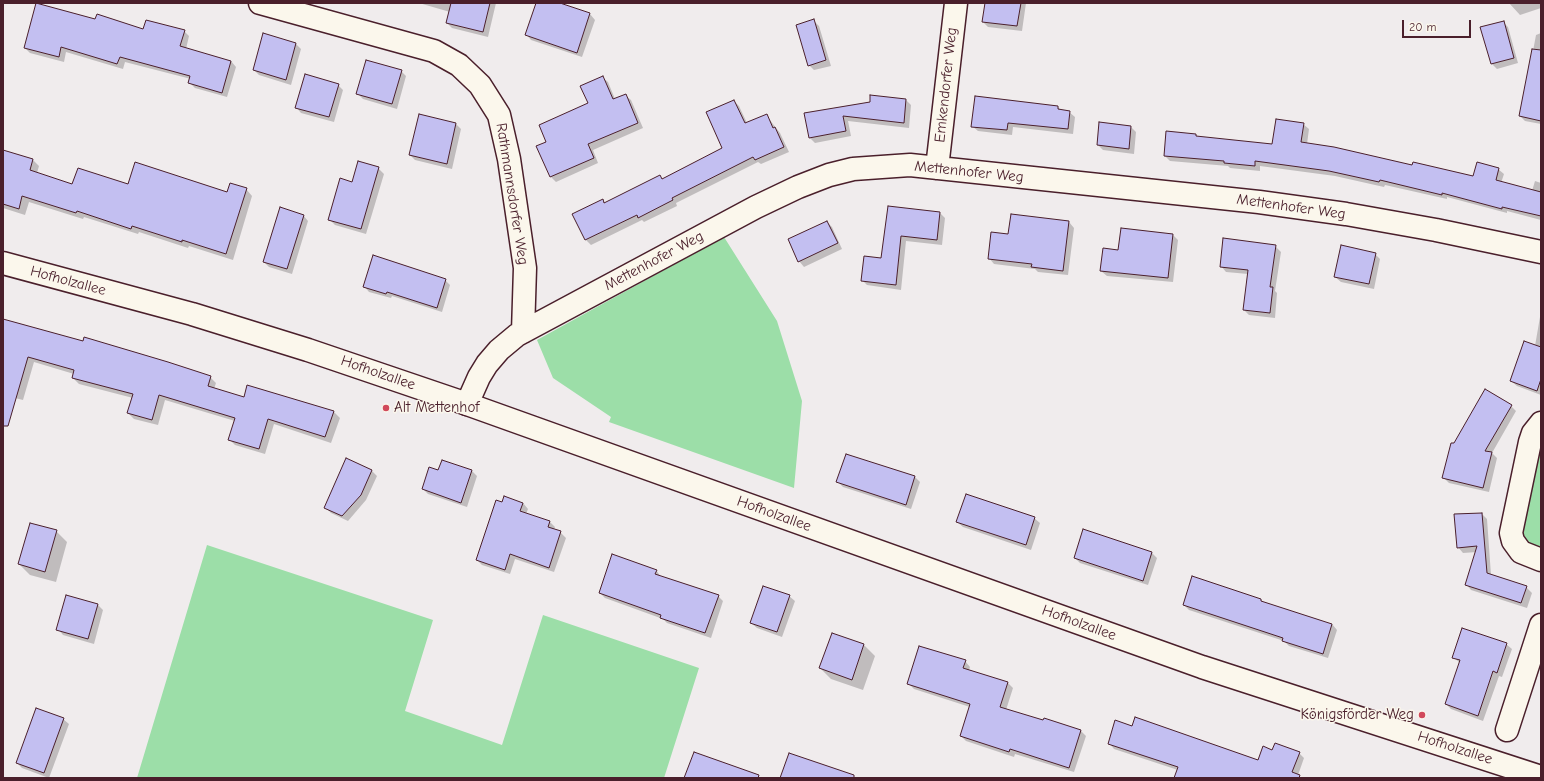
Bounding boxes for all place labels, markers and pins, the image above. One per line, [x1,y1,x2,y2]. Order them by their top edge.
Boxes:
place label: Alt Mettenhof [394,399,479,417]
marker: Alt Mettenhof [381,403,391,413]
place label: Königsförder Weg [1300,706,1414,724]
marker: Königsförder Weg [1417,710,1427,720]

